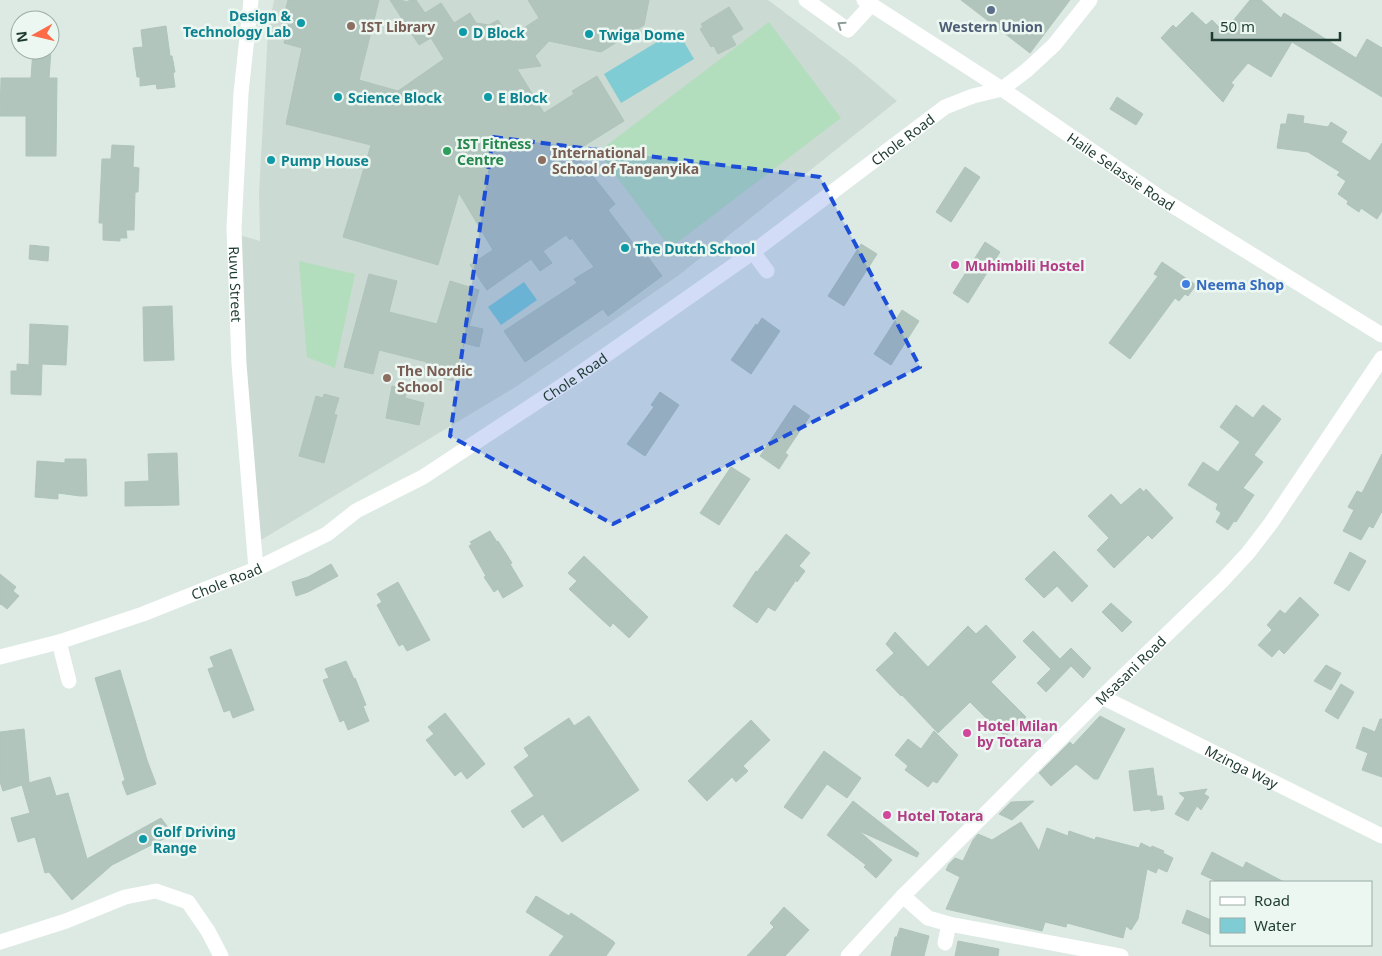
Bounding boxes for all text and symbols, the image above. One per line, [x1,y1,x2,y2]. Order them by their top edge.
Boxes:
marker: Western Union [985,4,997,16]
place label: Design & Technology Lab [183,6,291,41]
north arrow [10,10,60,60]
scale bar [1212,10,1340,42]
text: 50 m [1220,16,1255,36]
marker: Design & Technology Lab [295,17,307,29]
place label: IST Library [361,17,435,36]
place label: Western Union [939,17,1043,36]
marker: IST Library [345,20,357,32]
one-way arrow [837,22,846,31]
place label: D Block [473,23,525,42]
place label: Twiga Dome [599,25,685,44]
marker: D Block [457,26,469,38]
marker: Twiga Dome [583,28,595,40]
text: N [11,30,32,44]
place label: Science Block [348,88,442,107]
place label: E Block [498,88,548,107]
marker: Science Block [332,91,344,103]
marker: E Block [482,91,494,103]
street label: Chole Road [867,109,938,169]
street label: Haile Selassie Road [1064,127,1179,214]
place label: IST Fitness Centre [457,134,531,169]
place label: International School of Tanganyika [552,143,699,178]
marker: IST Fitness Centre [441,145,453,157]
place label: Pump House [281,151,369,170]
marker: Pump House [265,154,277,166]
marker: International School of Tanganyika [536,154,548,166]
place label: The Dutch School [635,239,755,258]
marker: The Dutch School [619,242,631,254]
street label: Ruvu Street [225,246,247,323]
place label: Muhimbili Hostel [965,256,1084,275]
marker: Muhimbili Hostel [949,259,961,271]
place label: Neema Shop [1196,275,1284,294]
marker: Neema Shop [1180,278,1192,290]
street label: Chole Road [538,348,611,406]
place label: The Nordic School [397,361,473,396]
marker: The Nordic School [381,372,393,384]
street label: Chole Road [188,558,265,604]
street label: Msasani Road [1091,631,1170,708]
place label: Hotel Milan by Totara [977,716,1058,751]
marker: Hotel Milan by Totara [961,727,973,739]
street label: Mzinga Way [1202,740,1282,793]
place label: Hotel Totara [897,806,983,825]
marker: Hotel Totara [881,809,893,821]
place label: Golf Driving Range [153,822,236,857]
marker: Golf Driving Range [137,833,149,845]
legend [1210,881,1372,946]
text: Road [1254,890,1290,910]
text: Water [1254,915,1296,935]

